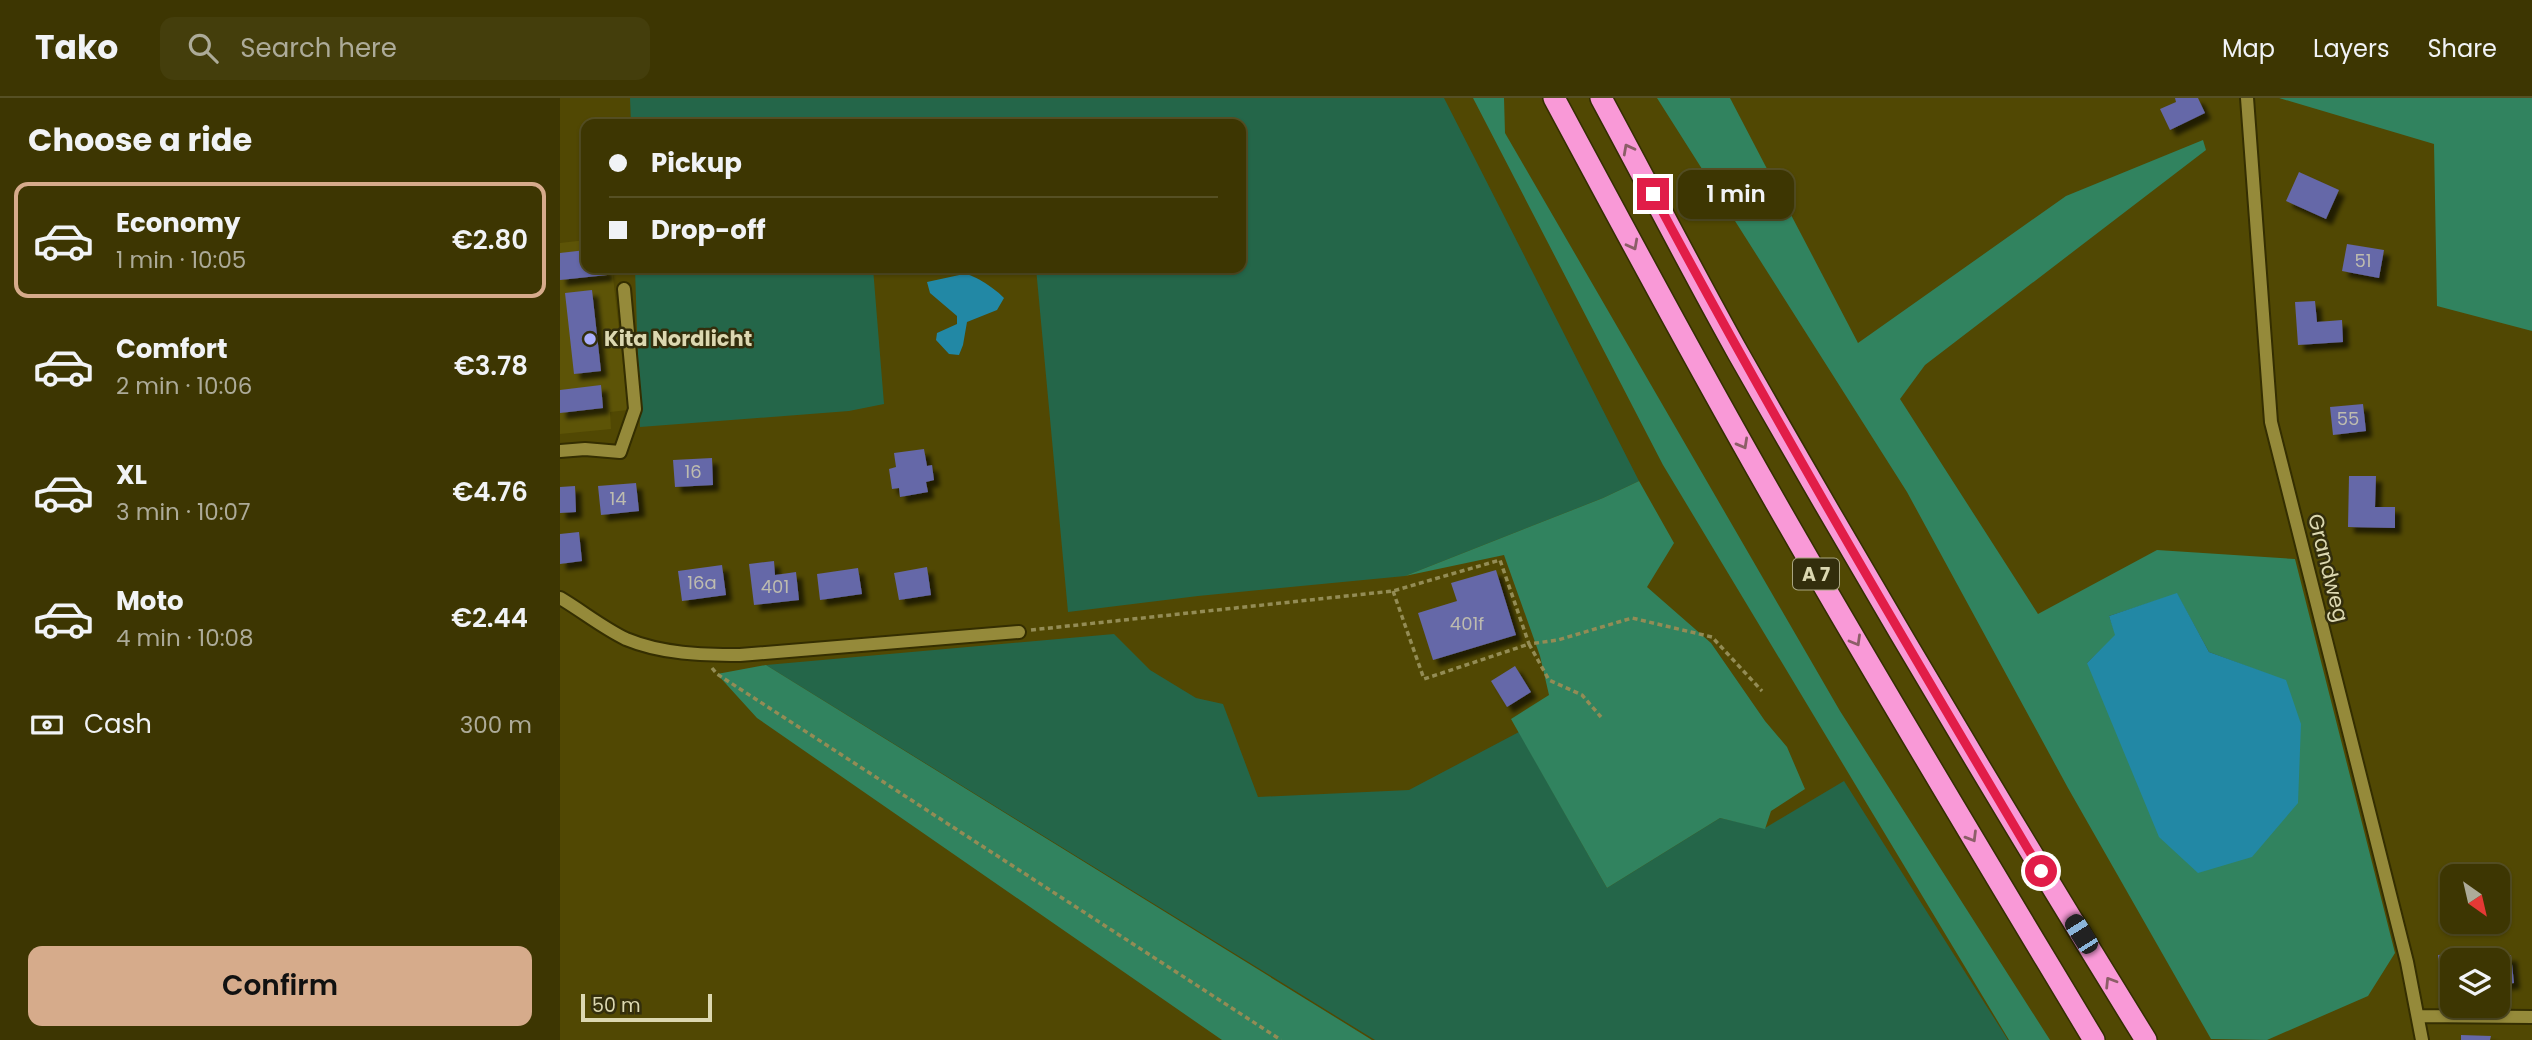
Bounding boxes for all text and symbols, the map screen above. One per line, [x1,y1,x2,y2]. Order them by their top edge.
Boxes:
search box [160,17,650,80]
text: Tako [35,24,118,71]
icon: search [184,29,222,67]
text: Search here [240,30,397,66]
text: Map [2222,32,2275,65]
text: Layers [2313,32,2389,65]
text: Share [2427,32,2497,65]
text: Choose a ride [28,117,252,162]
one-way arrow [1623,144,1637,156]
text: Pickup [651,145,742,181]
callout: 1 min [1678,170,1793,218]
route end [1637,178,1669,210]
text: 1 min [1706,178,1766,210]
text: Economy [116,205,240,241]
icon: car [32,209,95,272]
text: Drop-off [651,212,766,248]
text: €2.80 [452,222,528,258]
one-way arrow [1624,237,1638,250]
text: 1 min · 10:05 [116,244,246,276]
house number: 51 [2354,248,2372,273]
place label: Kita Nordlicht [604,324,752,353]
text: Comfort [116,331,228,367]
marker: Kita Nordlicht [582,331,598,347]
icon: car [32,335,95,398]
text: €3.78 [454,348,528,384]
text: 2 min · 10:06 [116,370,252,402]
house number: 55 [2337,406,2359,431]
one-way arrow [1735,436,1748,449]
text: XL [116,457,147,493]
house number: 16 [684,459,702,484]
icon: car [32,461,95,524]
text: €4.76 [452,474,528,510]
house number: 14 [609,486,627,511]
text: 3 min · 10:07 [116,496,251,528]
street label: Grandweg [2301,511,2356,625]
road number: A 7 [1793,559,1839,589]
house number: 16a [687,570,717,595]
house number: 401 [761,574,789,599]
text: Moto [116,583,184,619]
icon: car [32,587,95,650]
text: €2.44 [451,600,528,636]
house number: 401f [1450,611,1484,636]
text: 4 min · 10:08 [116,622,254,654]
one-way arrow [1848,634,1861,647]
icon: cash [28,706,66,744]
text: Cash [84,706,152,742]
text: 300 m [460,709,532,741]
one-way arrow [1964,829,1977,842]
route start [2025,855,2057,887]
north arrow [2440,864,2510,934]
map controls [2440,864,2510,1018]
car [2061,911,2102,957]
button: Confirm [28,946,532,1026]
button: layers [2440,948,2510,1018]
one-way arrow [2106,977,2119,990]
scale bar [581,991,712,1023]
text: 50 m [592,992,641,1019]

